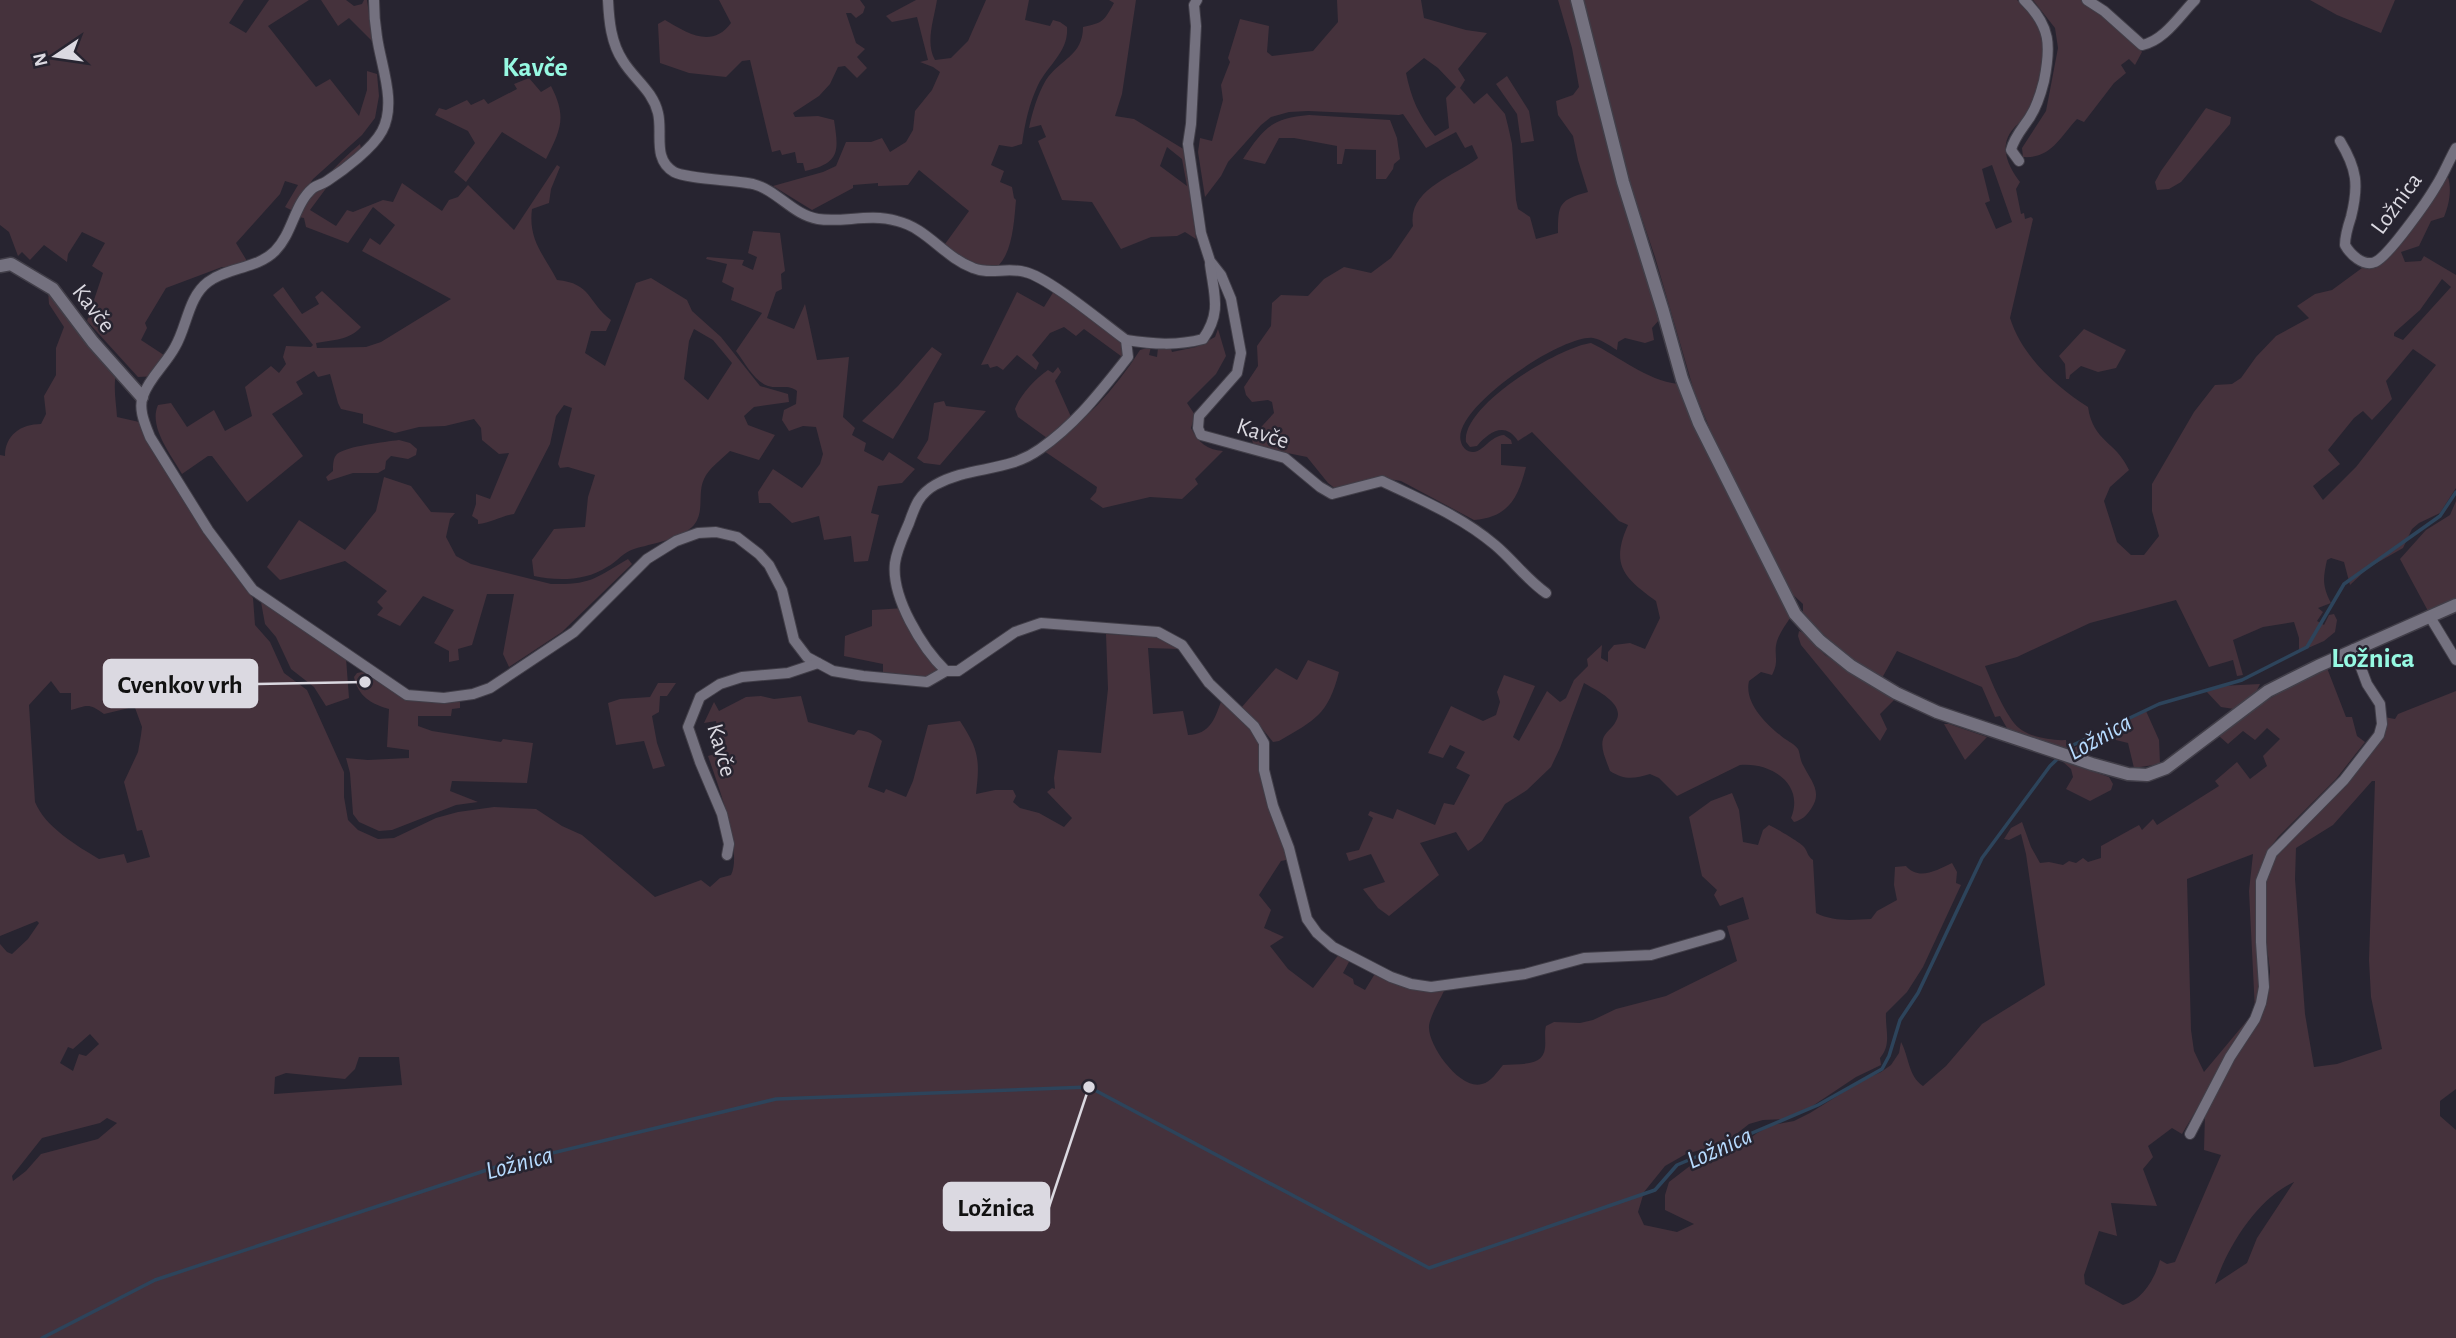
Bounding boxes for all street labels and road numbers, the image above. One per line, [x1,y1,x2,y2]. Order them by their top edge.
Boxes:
street label: Ložnica [2367,169,2427,239]
street label: Kavče [67,280,119,337]
street label: Kavče [1233,414,1292,454]
street label: Kavče [702,721,740,779]

